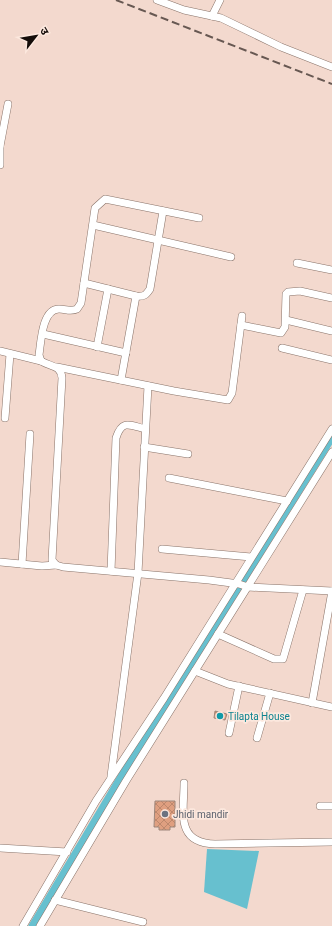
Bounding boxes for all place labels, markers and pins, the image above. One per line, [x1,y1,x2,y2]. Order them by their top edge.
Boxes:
marker: Tilapta House [215,711,225,721]
place label: Tilapta House [228,711,290,722]
marker: Jhidi mandir [160,809,170,819]
place label: Jhidi mandir [173,809,229,820]

